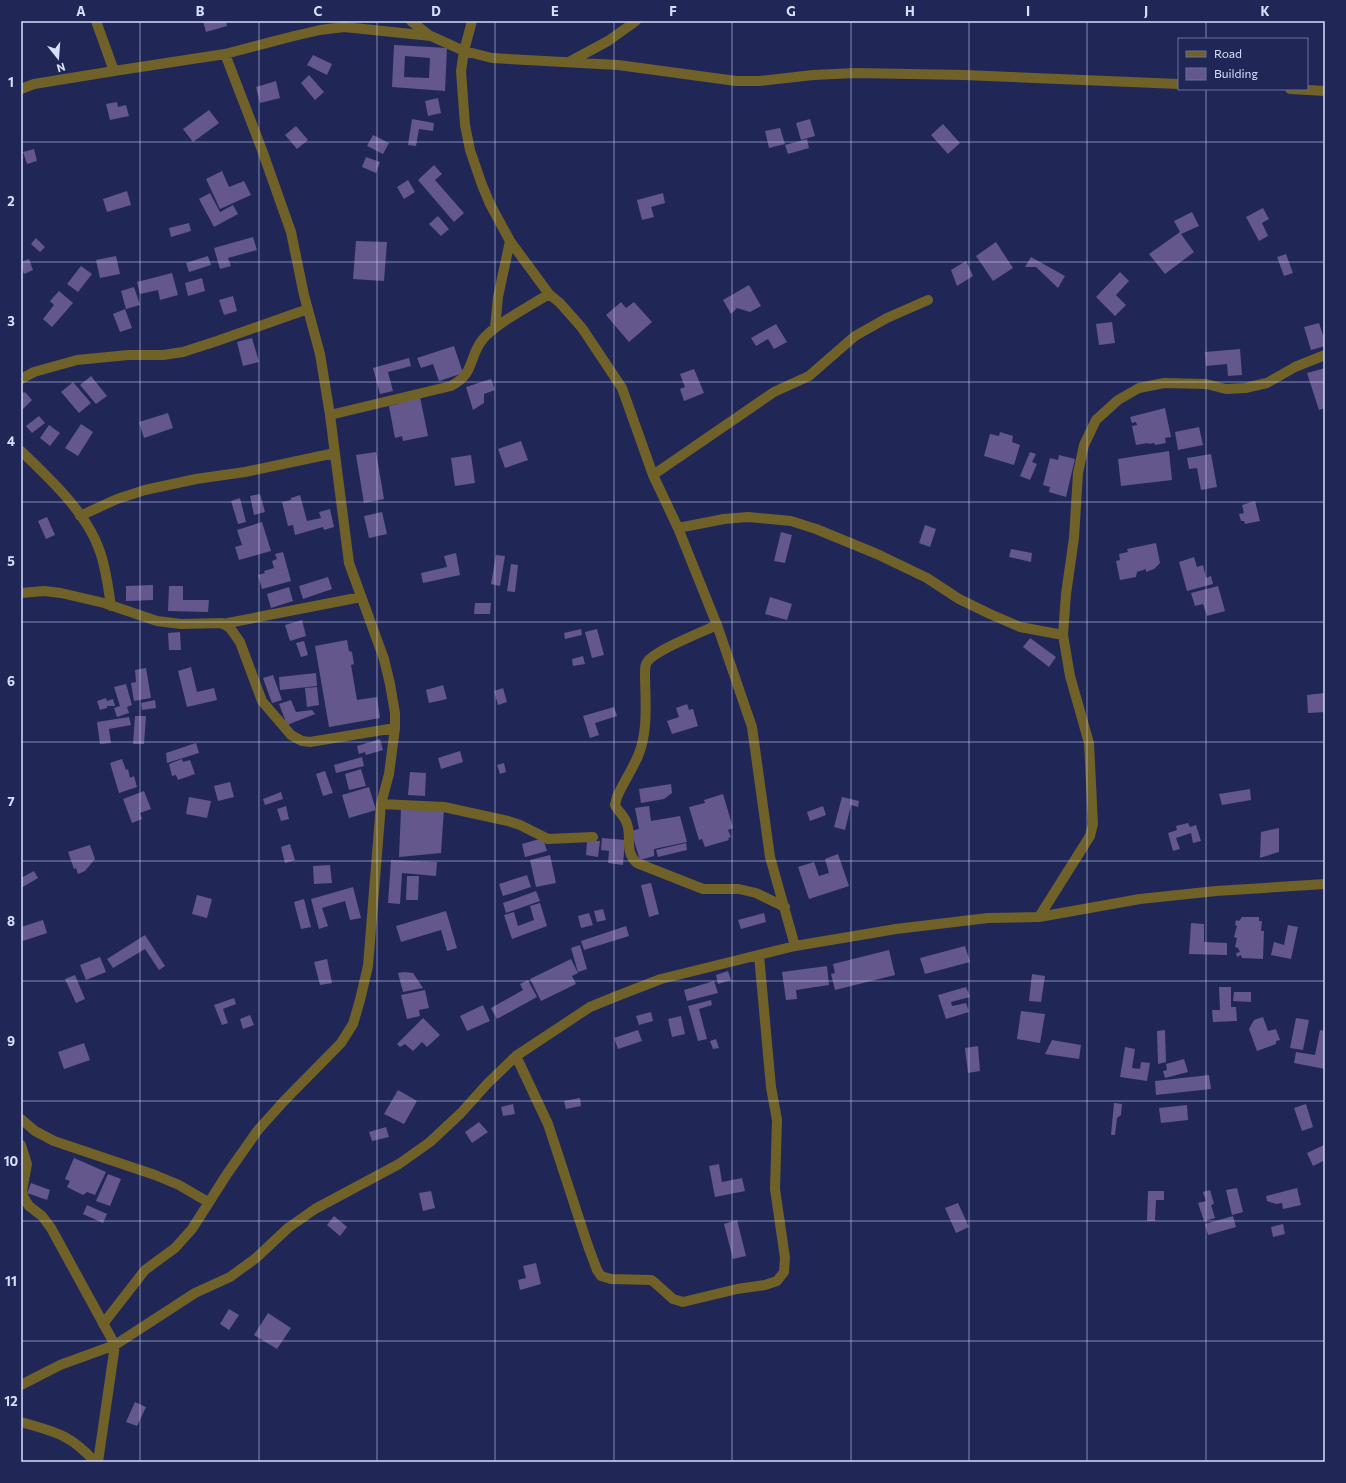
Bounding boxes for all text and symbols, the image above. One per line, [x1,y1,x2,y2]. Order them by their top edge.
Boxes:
text: A [76,3,86,19]
text: B [196,3,205,19]
text: C [314,3,323,19]
text: D [431,3,441,19]
text: E [551,3,559,19]
text: F [669,3,677,19]
text: G [786,3,796,19]
text: H [905,3,915,19]
text: I [1026,3,1030,19]
text: J [1144,3,1148,19]
text: K [1260,3,1270,19]
north arrow [38,38,78,78]
legend [1178,38,1308,90]
text: Road [1214,46,1242,60]
text: N [55,61,67,75]
text: Building [1214,66,1258,80]
text: 1 [8,74,14,90]
text: 2 [7,193,15,209]
text: 3 [7,313,15,329]
text: 4 [7,433,15,449]
text: 5 [7,553,15,569]
text: 6 [7,673,15,689]
text: 7 [7,793,15,809]
text: 8 [7,913,15,929]
text: 9 [7,1033,15,1049]
text: 10 [4,1153,19,1169]
text: 11 [5,1273,17,1289]
text: 12 [4,1393,18,1409]

